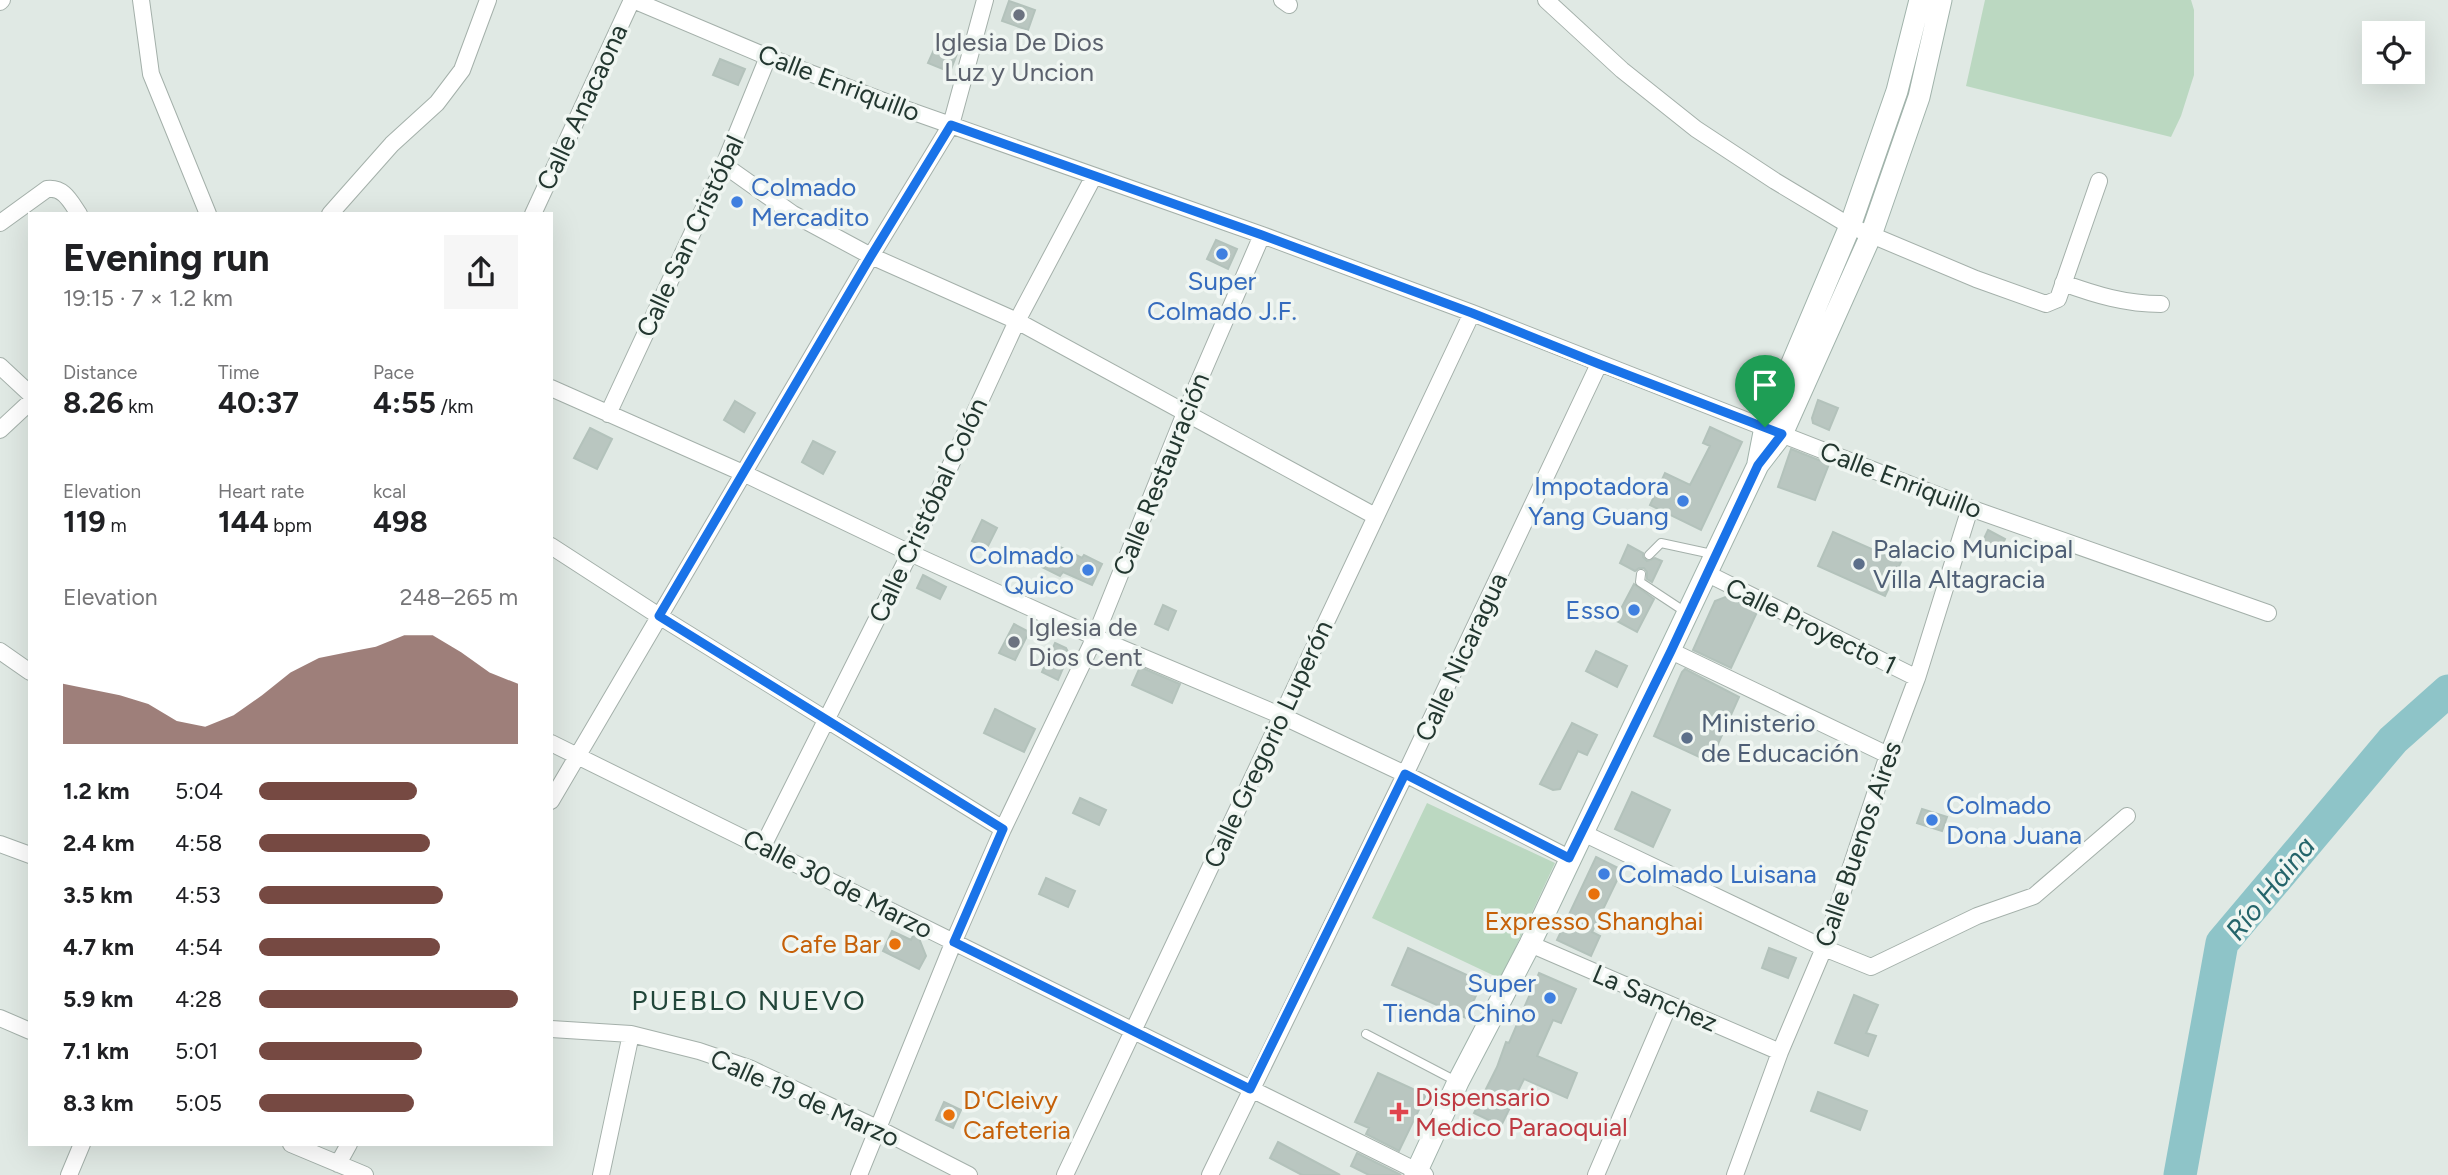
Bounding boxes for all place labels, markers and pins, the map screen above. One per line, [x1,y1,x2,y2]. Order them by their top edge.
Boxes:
marker: Iglesia De Dios Luz y Uncion [1011,7,1027,23]
place label: Iglesia De Dios Luz y Uncion [934,26,1104,88]
place label: Colmado Mercadito [751,171,869,233]
marker: Colmado Mercadito [729,194,745,210]
marker: Super Colmado J.F. [1214,246,1230,262]
place label: Super Colmado J.F. [1147,265,1297,327]
pin [1735,355,1795,427]
place label: Impotadora Yang Guang [1528,470,1669,532]
marker: Impotadora Yang Guang [1675,493,1691,509]
place label: Palacio Municipal Villa Altagracia [1873,533,2073,595]
place label: Colmado Quico [969,539,1074,601]
marker: Palacio Municipal Villa Altagracia [1851,556,1867,572]
marker: Colmado Quico [1080,562,1096,578]
place label: Esso [1565,594,1620,626]
marker: Esso [1626,602,1642,618]
place label: Iglesia de Dios Cent [1028,611,1143,673]
marker: Iglesia de Dios Cent [1006,634,1022,650]
place label: Ministerio de Educación [1701,707,1859,769]
marker: Ministerio de Educación [1679,730,1695,746]
place label: Colmado Dona Juana [1946,789,2082,851]
marker: Colmado Dona Juana [1924,812,1940,828]
place label: Colmado Luisana [1618,858,1817,890]
marker: Colmado Luisana [1596,866,1612,882]
marker: Expresso Shanghai [1586,886,1602,902]
place label: Expresso Shanghai [1484,905,1704,937]
place label: Cafe Bar [781,928,881,960]
marker: Cafe Bar [887,936,903,952]
place label: Super Tienda Chino [1383,967,1536,1029]
marker: Super Tienda Chino [1542,990,1558,1006]
place label: Dispensario Medico Paraoquial [1415,1081,1628,1143]
place label: D'Cleivy Cafeteria [963,1084,1071,1146]
marker: Dispensario Medico Paraoquial [1389,1102,1409,1122]
marker: D'Cleivy Cafeteria [941,1107,957,1123]

